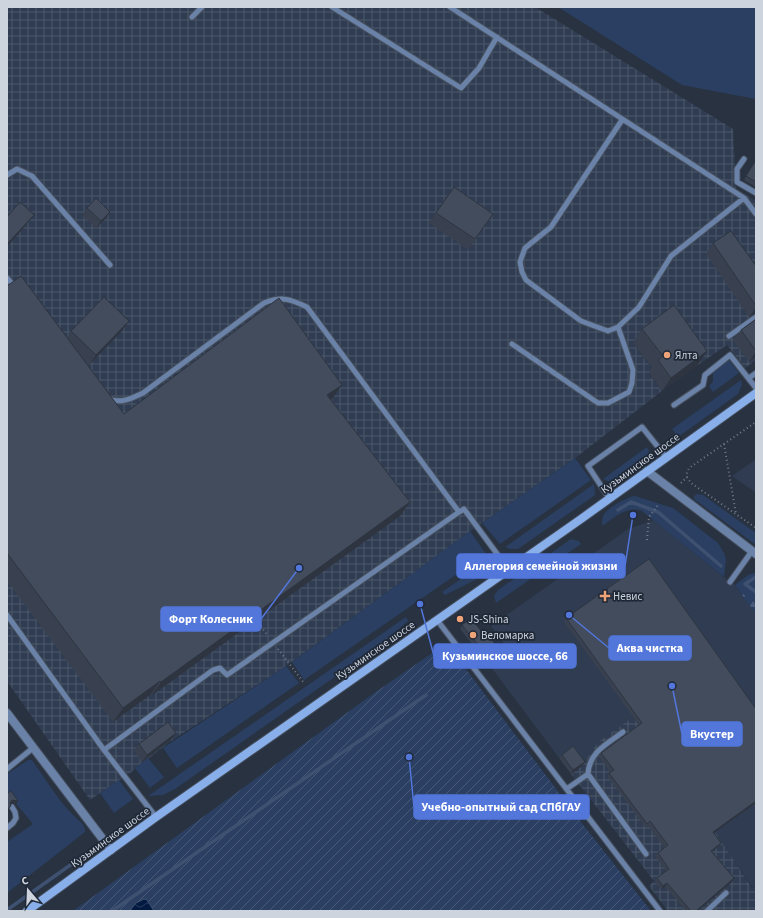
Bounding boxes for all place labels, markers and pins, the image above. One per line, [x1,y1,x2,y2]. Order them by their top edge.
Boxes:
place label: Ялта [675,348,698,363]
marker: Ялта [662,350,672,360]
callout: Аллегория семейной жизни [457,554,625,578]
place label: Невис [613,589,642,604]
marker: Невис [600,591,610,601]
callout: Форт Колесник [161,607,261,631]
place label: JS-Shina [468,612,509,627]
marker: JS-Shina [455,614,465,624]
place label: Веломарка [481,628,534,643]
marker: Веломарка [468,630,478,640]
callout: Аква чистка [609,636,691,660]
callout: Кузьминское шоссе, 66 [434,644,576,668]
callout: Вкустер [682,722,742,746]
callout: Учебно-опытный сад СПбГАУ [414,795,589,819]

